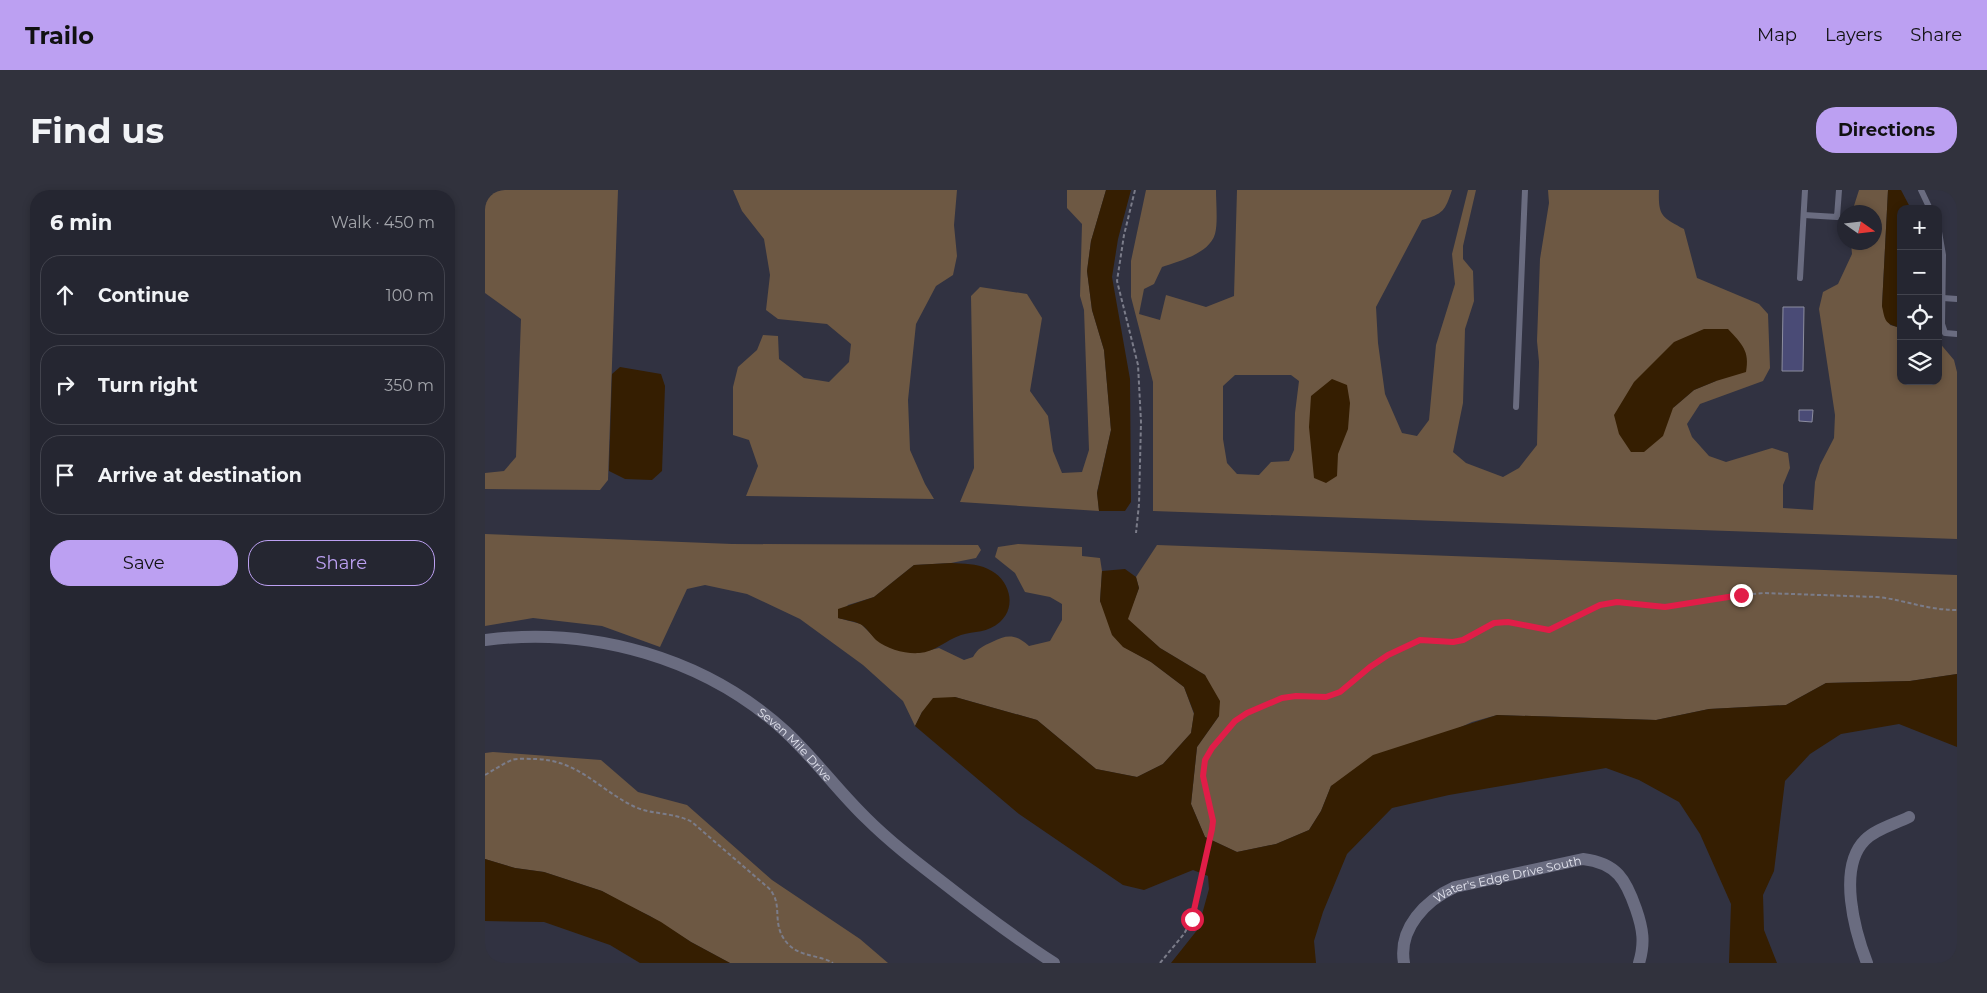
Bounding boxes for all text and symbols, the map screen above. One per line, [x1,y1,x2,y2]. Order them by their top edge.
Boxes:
text: Trailo [25,21,94,50]
text: Map [1757,24,1797,46]
text: Layers [1825,24,1882,46]
text: Share [1910,24,1962,46]
button: Directions [1816,107,1957,153]
text: Find us [30,109,164,152]
north arrow [1837,205,1882,250]
map controls [1897,205,1942,385]
button: + [1897,205,1942,250]
text: 6 min [50,210,112,235]
text: Walk · 450 m [331,213,435,232]
button: − [1897,250,1942,295]
icon: ahead [51,281,79,309]
text: Continue [98,284,189,307]
text: 100 m [386,286,434,305]
button: locate [1897,295,1942,340]
button: layers [1897,340,1942,385]
icon: right [51,371,79,399]
text: Turn right [98,374,198,397]
text: 350 m [384,376,434,395]
icon: arrive [51,461,79,489]
text: Arrive at destination [98,464,302,487]
button: Save [50,540,238,586]
button: Share [248,540,435,586]
route end [1730,584,1753,607]
street label: Seven Mile Drive [755,704,836,784]
street label: Water's Edge Drive South [1430,852,1583,905]
route start [1181,908,1204,931]

